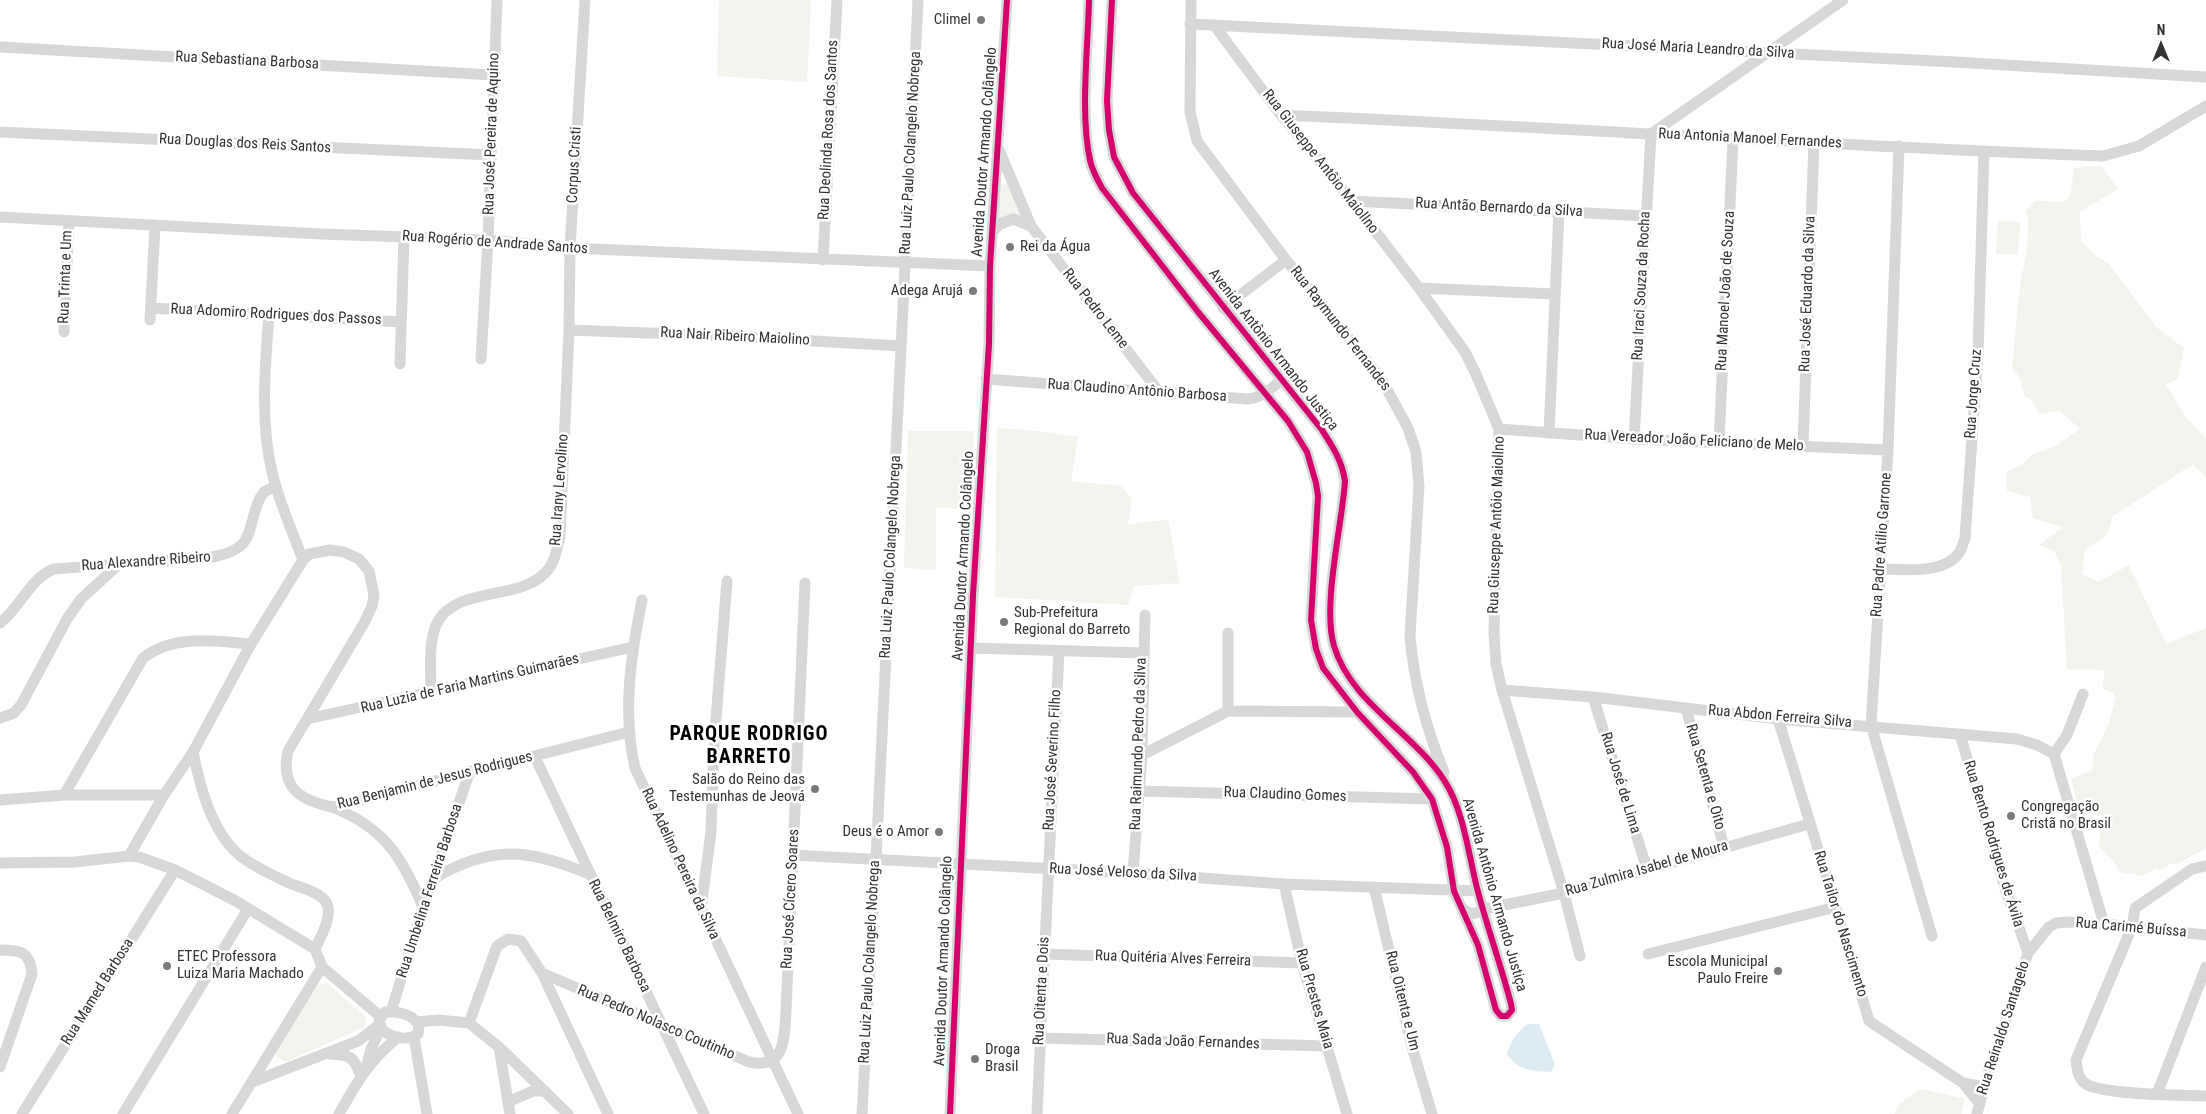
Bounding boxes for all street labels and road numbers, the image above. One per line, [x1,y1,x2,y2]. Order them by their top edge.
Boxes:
street label: Rua José Maria Leandro da Silva [1601,35,1795,63]
street label: Rua Deolinda Rosa dos Santos [815,40,843,220]
street label: Avenida Doutor Armando Colângelo [969,46,1001,258]
street label: Rua Sebastiana Barbosa [175,48,319,74]
street label: Rua Luiz Paulo Colangelo Nobrega [897,51,925,255]
street label: Rua José Pereira de Aquino [480,52,504,216]
street label: Rua Giuseppe Antôio Maiollno [1258,86,1382,238]
street label: Rua Antonia Manoel Fernandes [1658,125,1842,153]
street label: Corpus Cristi [564,126,586,204]
street label: Rua Douglas dos Reis Santos [158,131,332,157]
street label: Rua Antão Bernardo da Silva [1415,195,1583,221]
street label: Rua Iraci Souza da Rocha [1629,211,1655,361]
street label: Rua Manoel João de Souza [1713,211,1739,371]
street label: Rua José Eduardo da Silva [1796,216,1820,372]
street label: Rua Rogério de Andrade Santos [401,228,589,258]
street label: Rua Trinta e Um [55,230,77,324]
street label: Rua Raymundo Fernandes [1286,263,1394,395]
street label: Rua Pedro Leme [1058,265,1132,353]
street label: Avenida Antônio Armando Justiça [1204,265,1342,435]
street label: Rua Adomiro Rodrigues dos Passos [170,300,382,330]
street label: Rua Nair Ribeiro Maiolino [660,324,810,350]
street label: Rua Jorge Cruz [1962,349,1986,439]
street label: Rua Claudino Antônio Barbosa [1047,376,1227,406]
street label: Rua Vereador João Feliciano de Melo [1584,426,1804,456]
street label: Rua Irany Lervolino [547,433,573,547]
street label: Rua Giuseppe Antôio Maiollno [1485,436,1509,614]
street label: Avenida Doutor Armando Colângelo [950,451,978,661]
street label: Rua Luiz Paulo Colangelo Nobrega [877,455,905,659]
street label: Rua Padre Atilio Garrone [1868,472,1896,618]
street label: Rua Alexandre Ribeiro [81,549,211,575]
street label: Rua Luzia de Faria Martins Guimarães [359,650,581,718]
street label: Rua Raimundo Pedro da Silva [1127,657,1151,831]
street label: Rua José Severino Filho [1040,689,1066,831]
street label: Rua Abdon Ferreira Silva [1707,702,1853,732]
street label: Rua Setenta e Oito [1681,722,1729,832]
street label: Rua José de Lima [1596,730,1644,836]
street label: Rua Benjamin de Jesus Rodrigues [336,748,534,814]
street label: Rua Bento Rodrigues de Ávila [1959,759,2027,929]
street label: Rua Claudino Gomes [1223,784,1347,806]
street label: Rua Adelino Pereira da Silva [637,785,723,943]
street label: Avenida Antônio Armando Justiça [1458,796,1530,994]
street label: Rua Umbelina Ferreira Barbosa [393,802,467,980]
street label: Rua José Cícero Soares [778,829,804,969]
street label: Rua Zulmira Isabel de Moura [1564,837,1730,901]
street label: Rua Tailor do Nascimento [1809,849,1871,999]
street label: Avenida Doutor Armando Colângelo [931,856,957,1066]
street label: Rua Luiz Paulo Colangelo Nobrega [856,860,884,1064]
street label: Rua José Veloso da Silva [1049,860,1197,886]
street label: Rua Belmiro Barbosa [584,877,654,995]
street label: Rua Carimé Buíssa [2075,914,2187,942]
street label: Rua Mamed Barbosa [58,935,138,1049]
street label: Rua Oitenta e Dois [1030,936,1054,1046]
street label: Rua Quitéria Alves Ferreira [1095,947,1251,971]
street label: Rua Prestes Maia [1291,947,1337,1051]
street label: Rua Oitenta e Um [1381,949,1423,1053]
street label: Rua Reinaldo Santagelo [1974,959,2034,1097]
street label: Rua Pedro Nolasco Coutinho [575,982,737,1064]
street label: Rua Sada João Fernandes [1106,1030,1260,1054]

